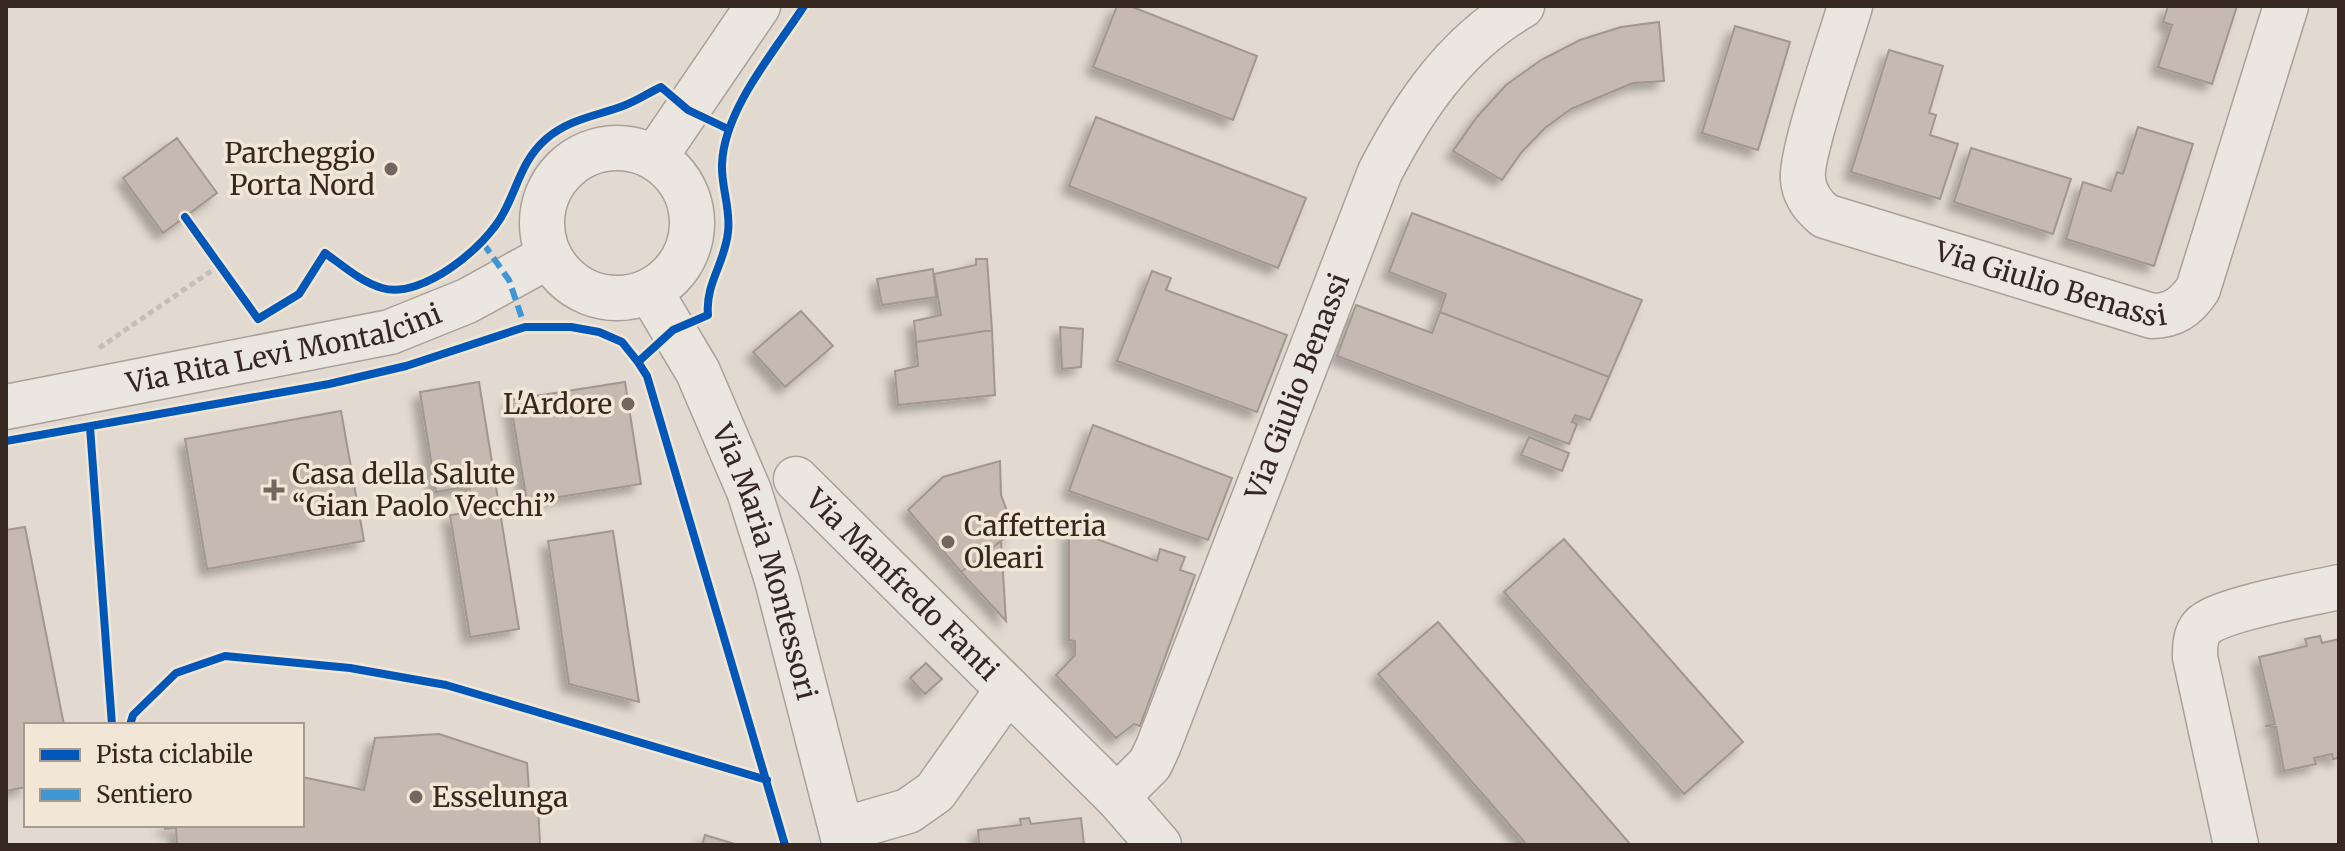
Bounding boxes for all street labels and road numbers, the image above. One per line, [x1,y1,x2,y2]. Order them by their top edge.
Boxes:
street label: Via Giulio Benassi [1930,232,2169,335]
street label: Via Giulio Benassi [1237,268,1357,506]
street label: Via Rita Levi Montalcini [122,295,447,401]
street label: Via Maria Montessori [704,417,825,704]
street label: Via Manfredo Fanti [798,480,1007,688]

